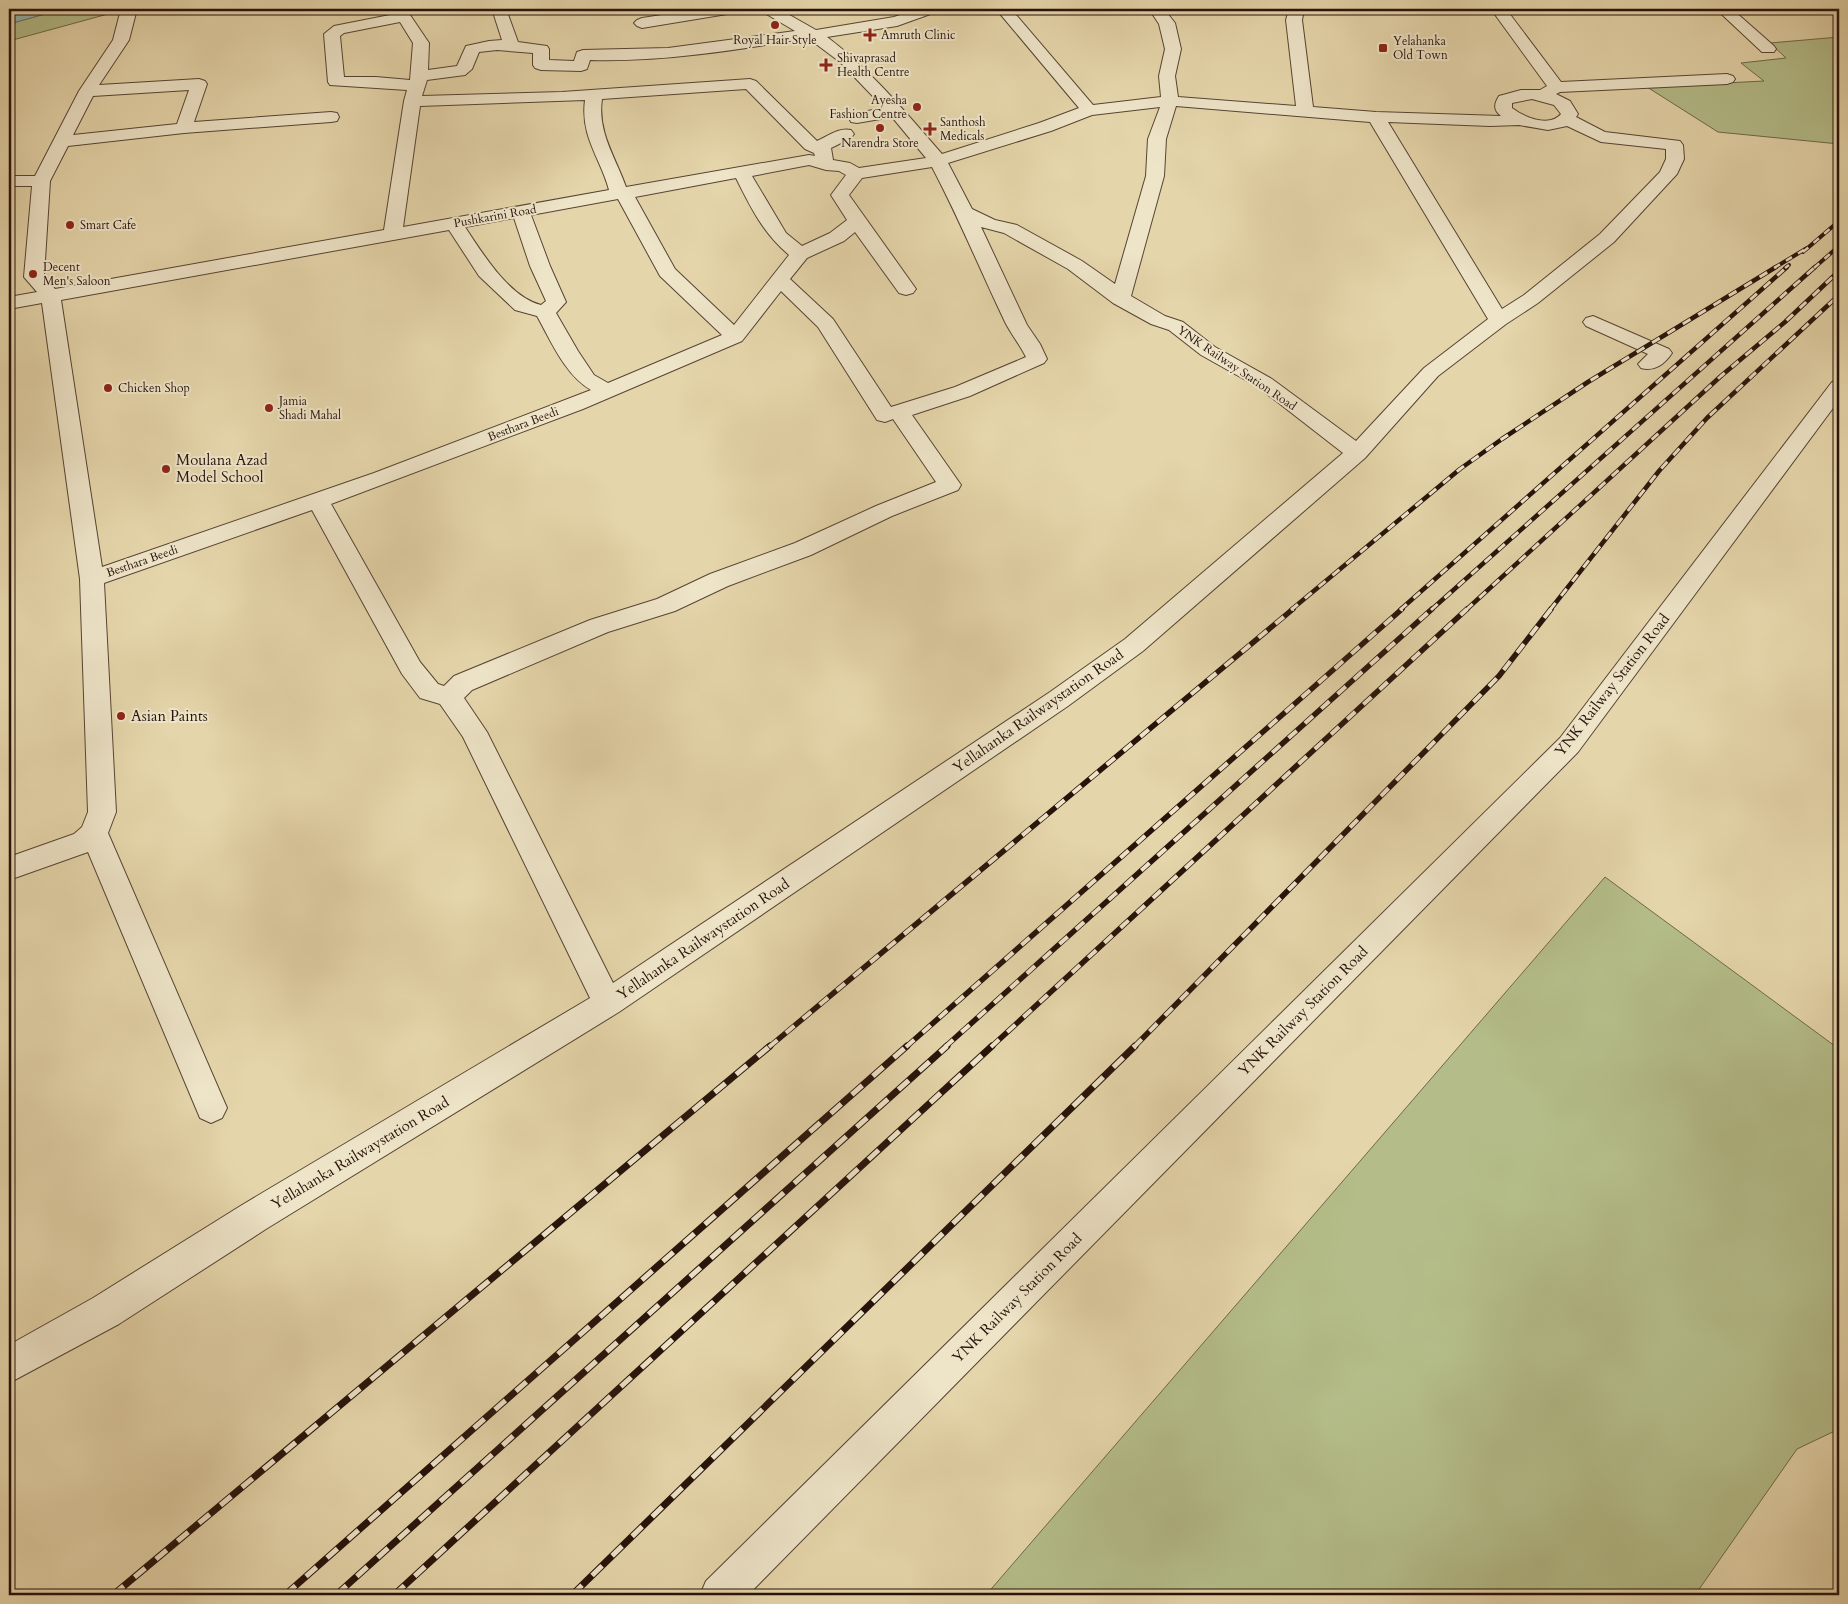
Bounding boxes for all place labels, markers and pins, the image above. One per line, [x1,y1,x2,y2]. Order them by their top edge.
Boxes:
marker: Royal Hair Style [769,19,781,31]
place label: Amruth Clinic [881,27,956,43]
marker: Amruth Clinic [863,28,877,42]
place label: Royal Hair Style [733,32,817,48]
place label: Yelahanka Old Town [1393,33,1448,63]
marker: Yelahanka Old Town [1377,42,1389,54]
place label: Shivaprasad Health Centre [837,50,909,80]
marker: Shivaprasad Health Centre [819,58,833,72]
place label: Ayesha Fashion Centre [829,92,908,122]
marker: Ayesha Fashion Centre [911,101,923,113]
place label: Santhosh Medicals [940,114,986,144]
marker: Narendra Store [874,122,886,134]
marker: Santhosh Medicals [924,123,936,135]
place label: Narendra Store [841,135,919,151]
place label: Smart Cafe [80,217,136,233]
marker: Smart Cafe [64,219,76,231]
place label: Decent Men's Saloon [43,259,111,289]
marker: Decent Men's Saloon [27,268,39,280]
place label: Chicken Shop [118,380,190,396]
marker: Chicken Shop [102,382,114,394]
place label: Jamia Shadi Mahal [277,393,341,423]
marker: Jamia Shadi Mahal [263,402,275,414]
place label: Moulana Azad Model School [176,450,268,487]
marker: Moulana Azad Model School [160,463,172,475]
place label: Asian Paints [131,706,208,726]
marker: Asian Paints [115,710,127,722]

